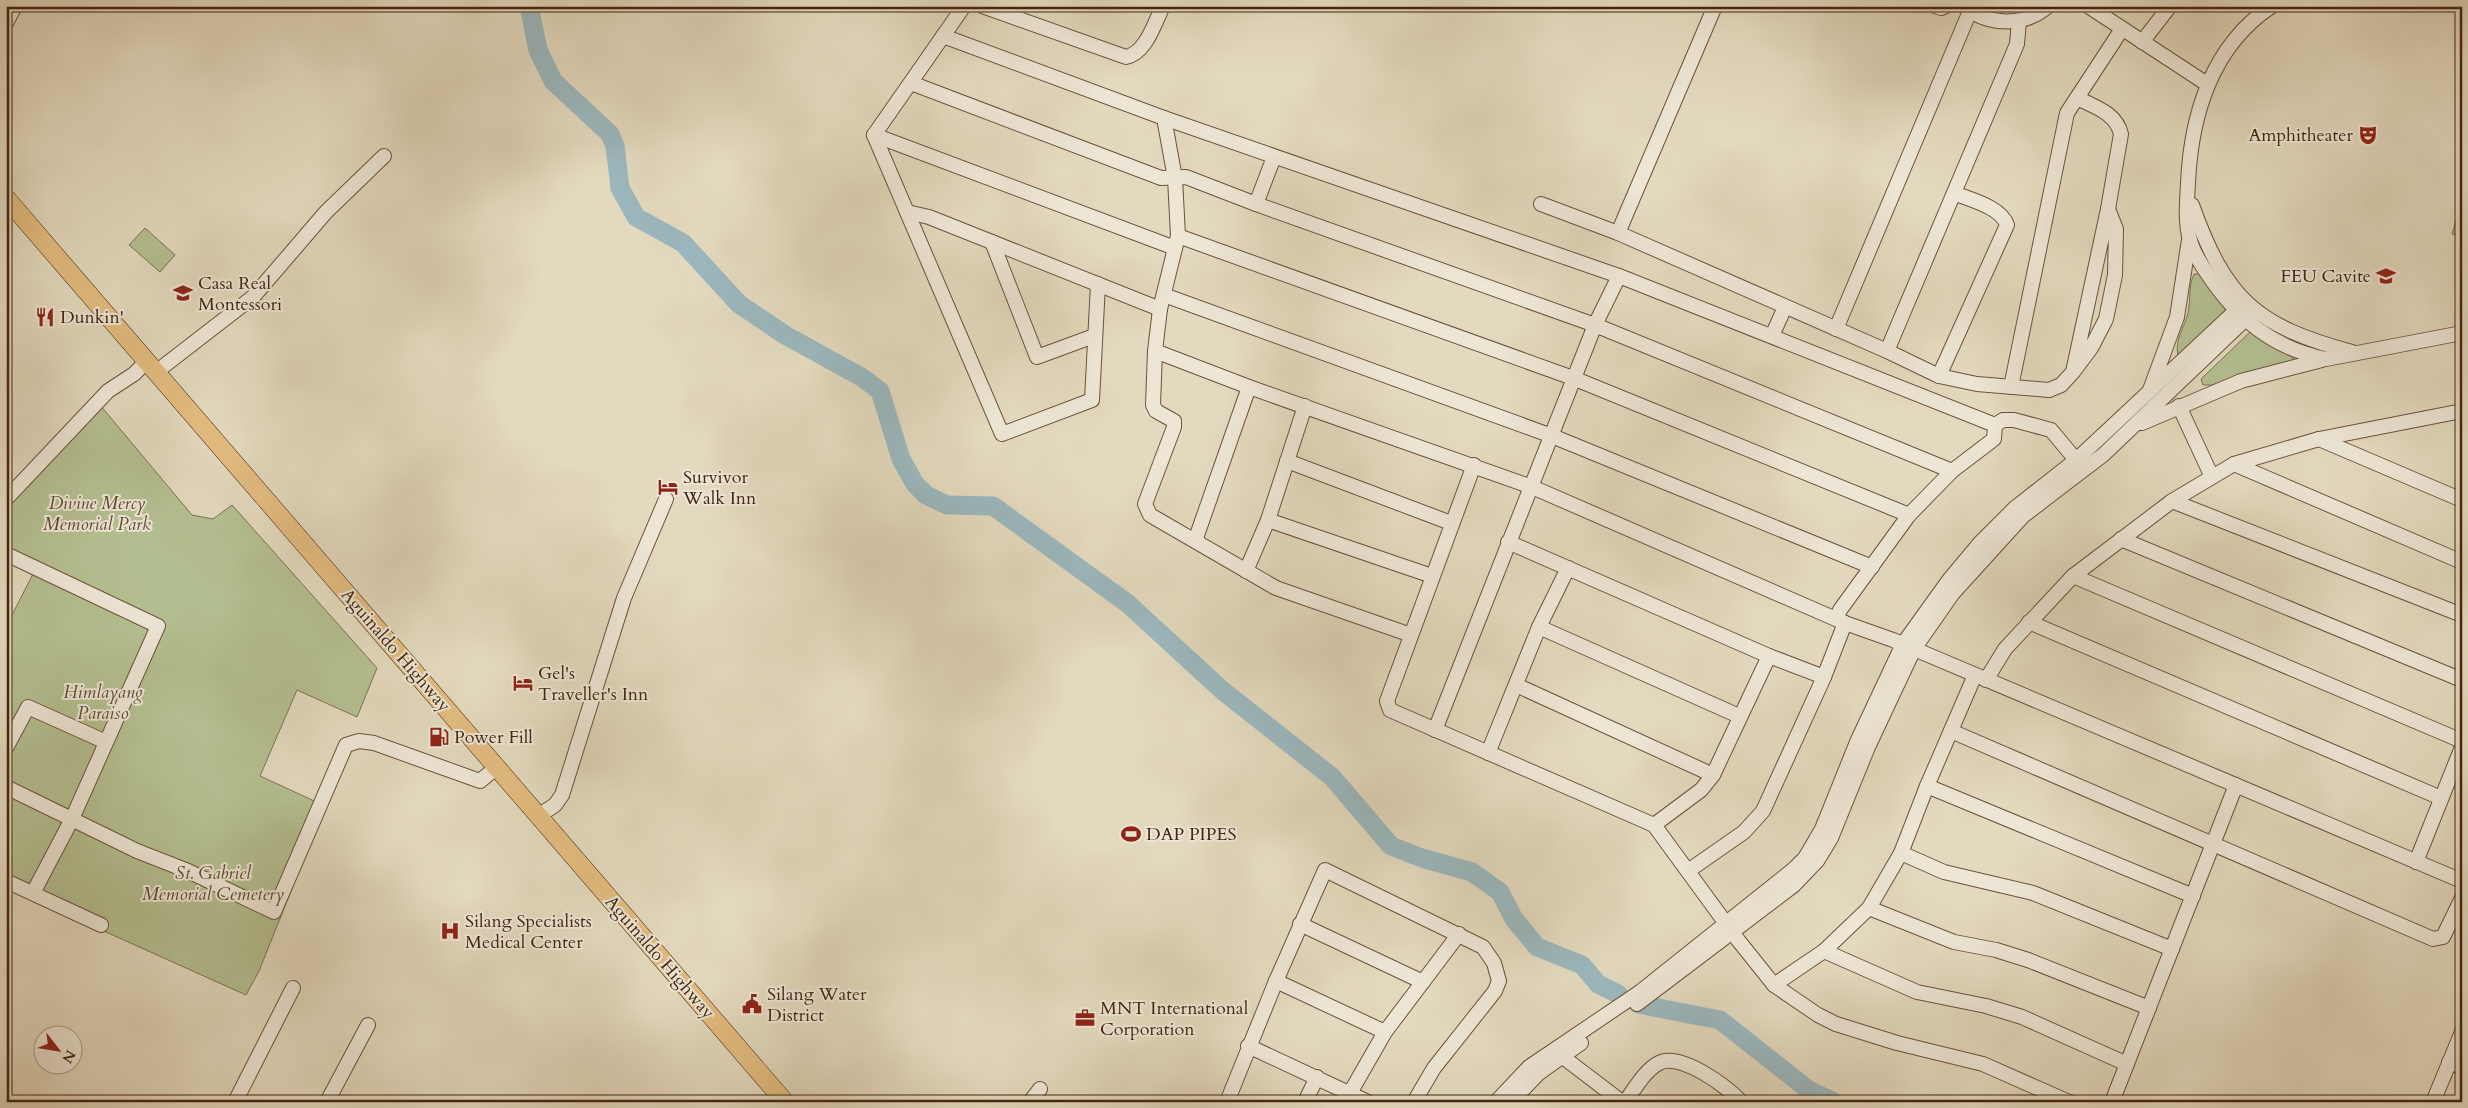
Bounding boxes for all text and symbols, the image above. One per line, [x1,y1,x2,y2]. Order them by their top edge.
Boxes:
place label: Amphitheater [2249,123,2353,148]
theatre icon: Amphitheater [2357,124,2379,146]
place label: FEU Cavite [2281,264,2371,289]
school or university icon: FEU Cavite [2375,265,2397,287]
place label: Casa Real Montessori [198,271,282,317]
school or university icon: Casa Real Montessori [172,282,194,304]
place label: Dunkin' [60,305,124,330]
restaurant icon: Dunkin' [34,306,56,328]
place label: Survivor Walk Inn [682,465,757,511]
hotel icon: Survivor Walk Inn [657,476,679,498]
park label: Divine Mercy Memorial Park [43,491,151,537]
street label: Aguinaldo Highway [335,583,457,718]
place label: Gel's Traveller's Inn [538,661,649,707]
hotel icon: Gel's Traveller's Inn [512,672,534,694]
park label: Himlayang Paraiso [63,680,143,726]
place label: Power Fill [454,725,533,750]
fuel station icon: Power Fill [428,726,450,748]
place label: DAP PIPES [1146,822,1236,847]
sports icon: DAP PIPES [1120,823,1142,845]
park label: St. Gabriel Memorial Cemetery [142,861,284,907]
street label: Aguinaldo Highway [599,890,721,1025]
place label: Silang Specialists Medical Center [465,909,592,955]
hospital icon: Silang Specialists Medical Center [439,920,461,942]
place label: Silang Water District [767,982,867,1028]
public building icon: Silang Water District [741,993,763,1015]
place label: MNT International Corporation [1100,996,1249,1042]
office icon: MNT International Corporation [1074,1007,1096,1029]
north arrow [32,1026,82,1076]
text: N [57,1046,80,1067]

